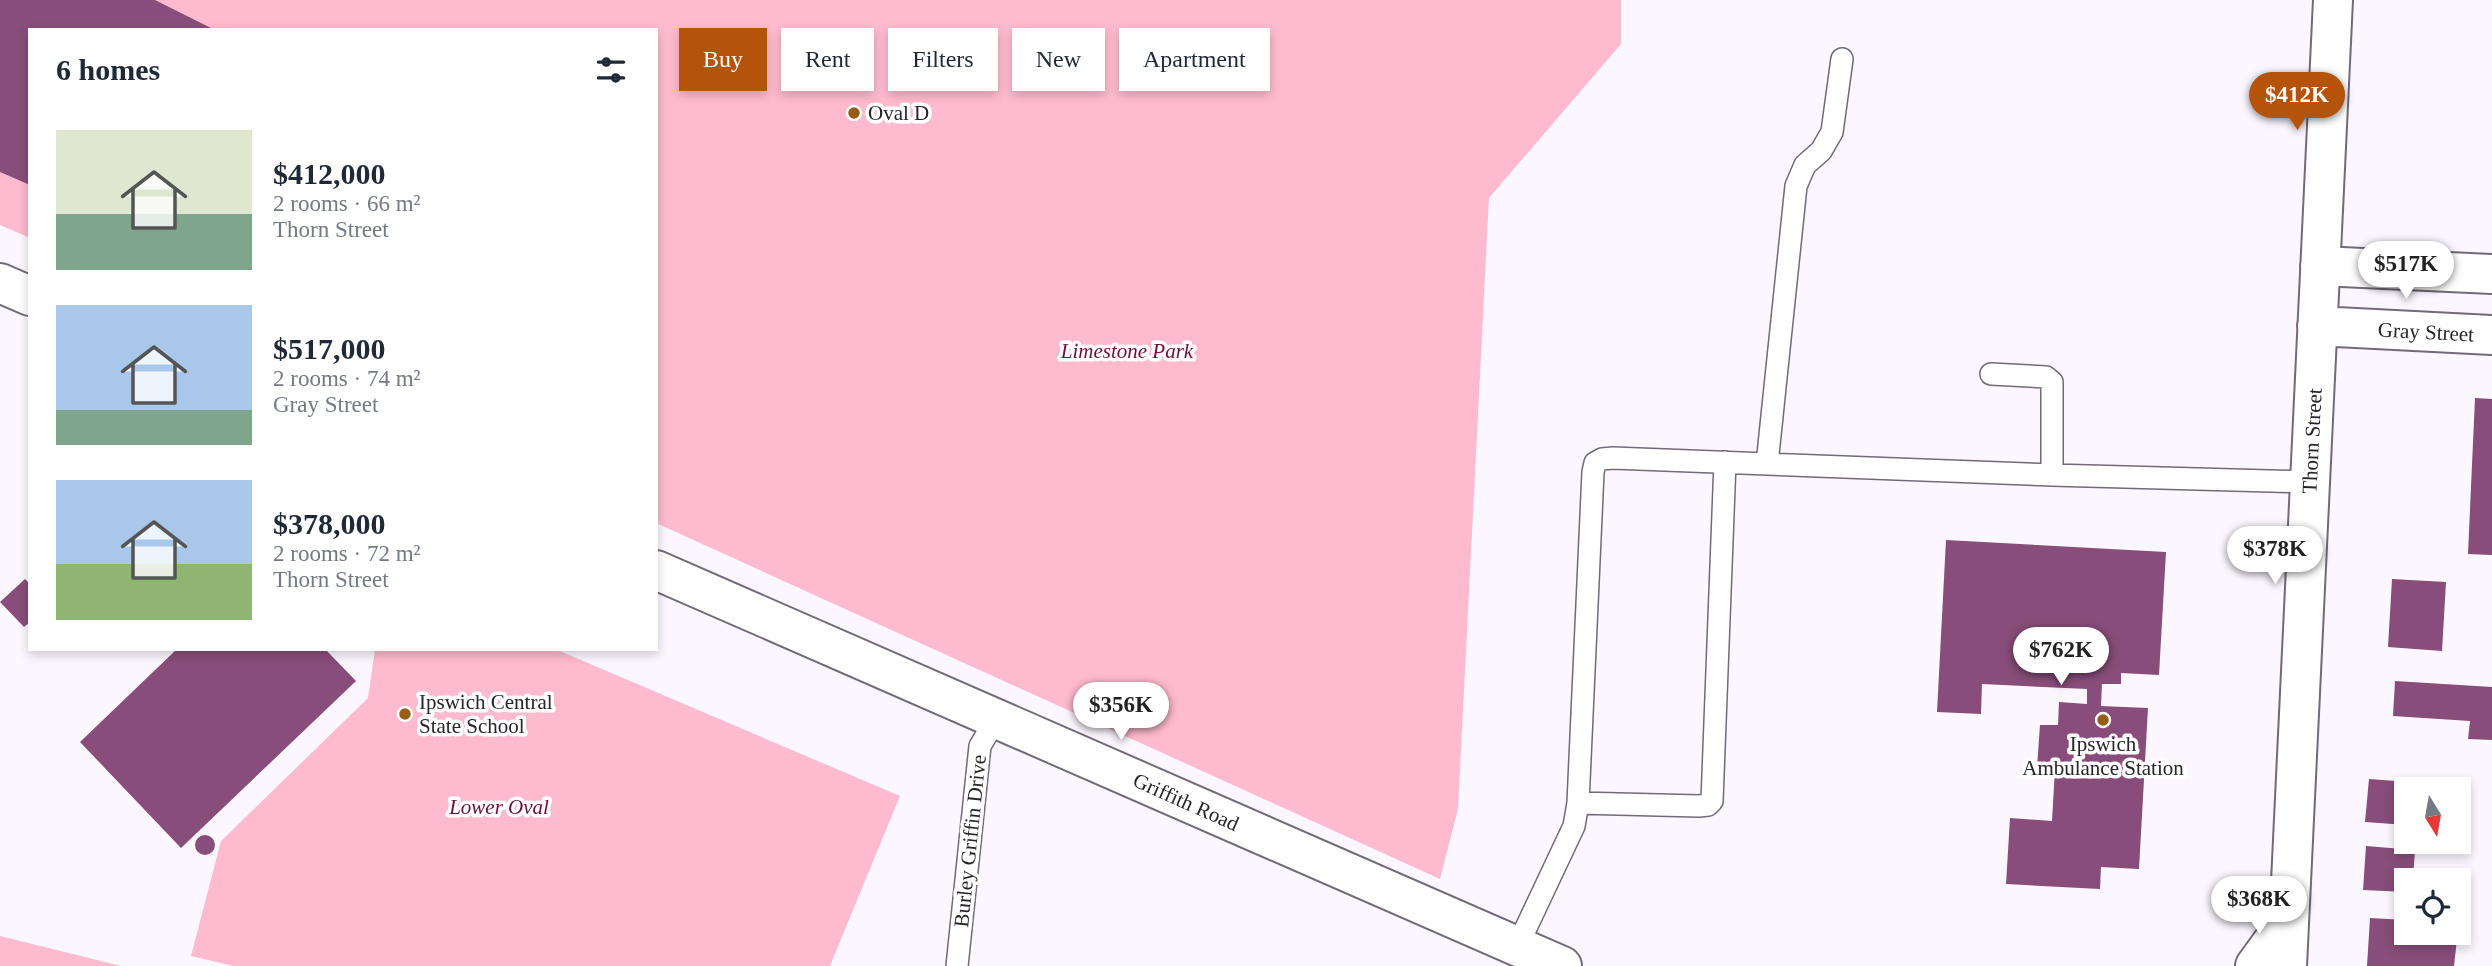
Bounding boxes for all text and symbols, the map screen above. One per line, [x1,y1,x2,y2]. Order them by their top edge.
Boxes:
chip: Buy [679,28,767,91]
chip: Rent [781,28,874,91]
chip: Filters [888,28,998,91]
chip: New [1012,28,1105,91]
chip: Apartment [1119,28,1270,91]
icon: filters [592,51,630,89]
text: 6 homes [56,53,160,86]
pin: $412K [2248,72,2346,132]
text: $412K [2265,82,2329,107]
place label: Oval D [868,101,929,125]
marker: Oval D [846,105,862,121]
text: $412,000 [273,157,386,190]
icon: home [112,158,196,242]
text: 2 rooms · 66 m² [273,191,420,216]
text: Thorn Street [273,217,389,242]
pin: $517K [2357,242,2455,301]
text: $517K [2374,251,2438,276]
street label: Gray Street [2377,317,2475,347]
text: $517,000 [273,332,386,365]
icon: home [112,333,196,417]
park label: Limestone Park [1060,339,1194,363]
text: 2 rooms · 74 m² [273,366,420,391]
street label: Thorn Street [2297,388,2327,494]
text: Gray Street [273,392,378,417]
text: $378,000 [273,507,386,540]
icon: home [112,508,196,592]
pin: $378K [2226,526,2324,586]
text: $378K [2243,536,2307,561]
text: 2 rooms · 72 m² [273,541,420,566]
text: Thorn Street [273,567,389,592]
pin: $762K [2012,628,2110,687]
text: $762K [2029,637,2093,662]
pin: $356K [1072,682,1170,742]
place label: Ipswich Central State School [419,690,553,738]
text: $356K [1089,692,1153,717]
marker: Ipswich Central State School [397,706,413,722]
marker: Ipswich Ambulance Station [2095,712,2111,728]
place label: Ipswich Ambulance Station [2022,732,2184,780]
street label: Burley Griffin Drive [949,754,991,928]
street label: Griffith Road [1129,768,1243,836]
north arrow [2394,777,2471,854]
map controls [2394,777,2471,945]
park label: Lower Oval [448,795,549,819]
button: locate [2394,868,2471,945]
pin: $368K [2210,876,2308,936]
text: $368K [2227,886,2291,911]

